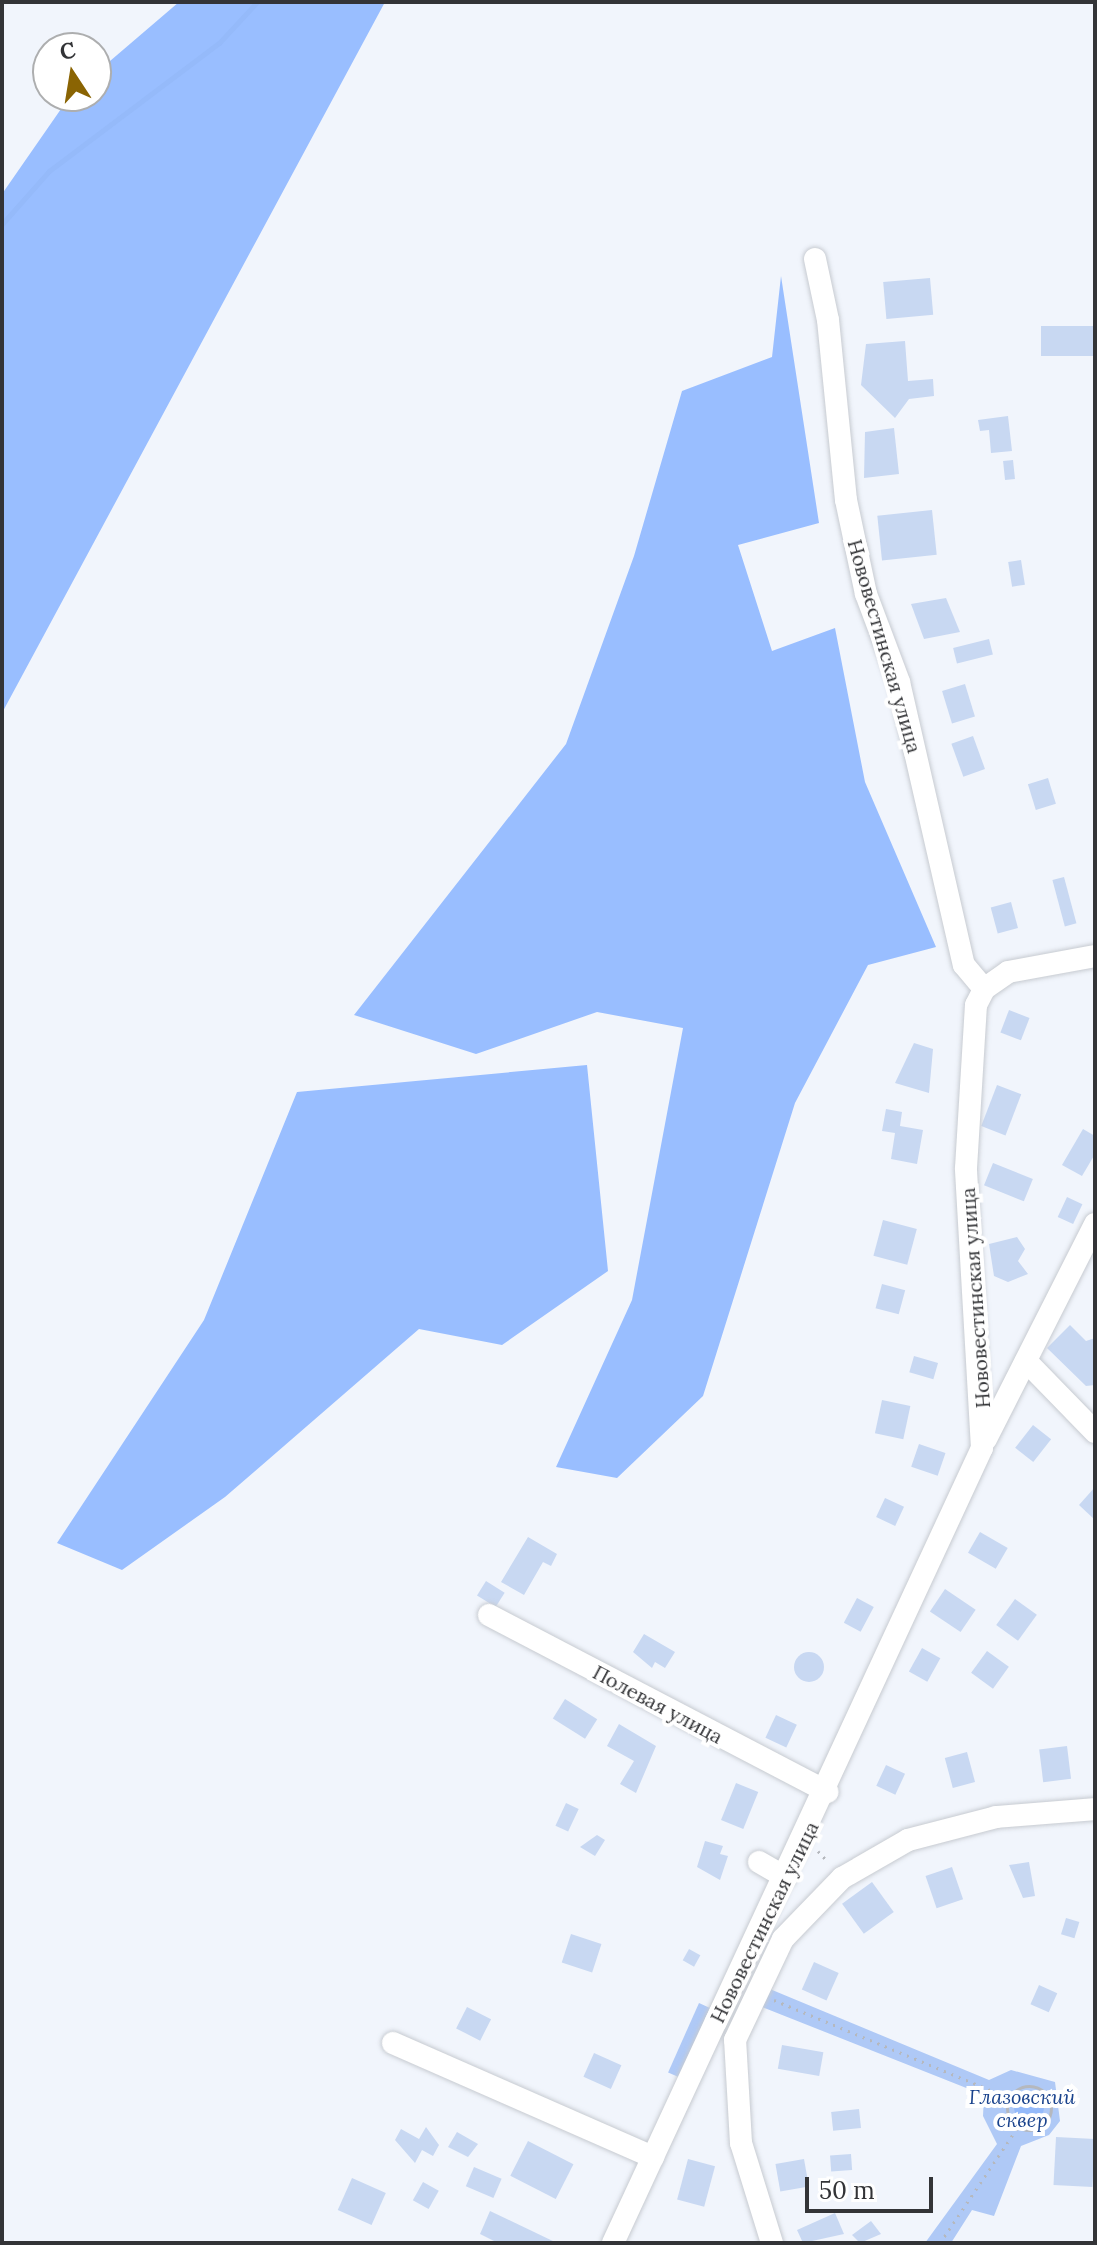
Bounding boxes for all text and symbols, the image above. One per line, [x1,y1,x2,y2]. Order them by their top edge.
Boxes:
north arrow [32,32,112,112]
text: С [57,35,78,66]
street label: Нововестинская улица [843,536,927,756]
street label: Нововестинская улица [955,1187,995,1409]
street label: Полевая улица [589,1660,727,1748]
street label: Нововестинская улица [705,1817,823,2027]
park label: Глазовский сквер [969,2084,1075,2131]
scale bar [809,2161,937,2211]
text: 50 m [819,2175,875,2206]

